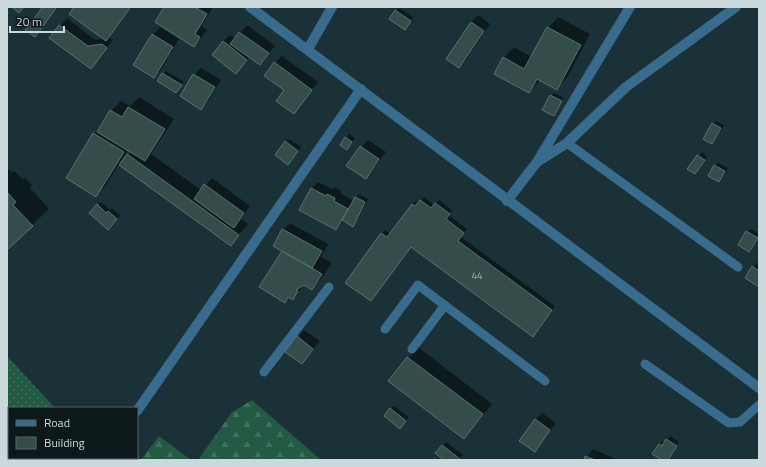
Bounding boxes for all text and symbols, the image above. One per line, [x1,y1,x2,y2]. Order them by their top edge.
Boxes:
scale bar [10,8,64,34]
text: 20 m [16,12,42,31]
house number: 44 [471,268,483,283]
legend [8,407,138,459]
text: Road [44,413,70,432]
text: Building [44,433,85,452]

